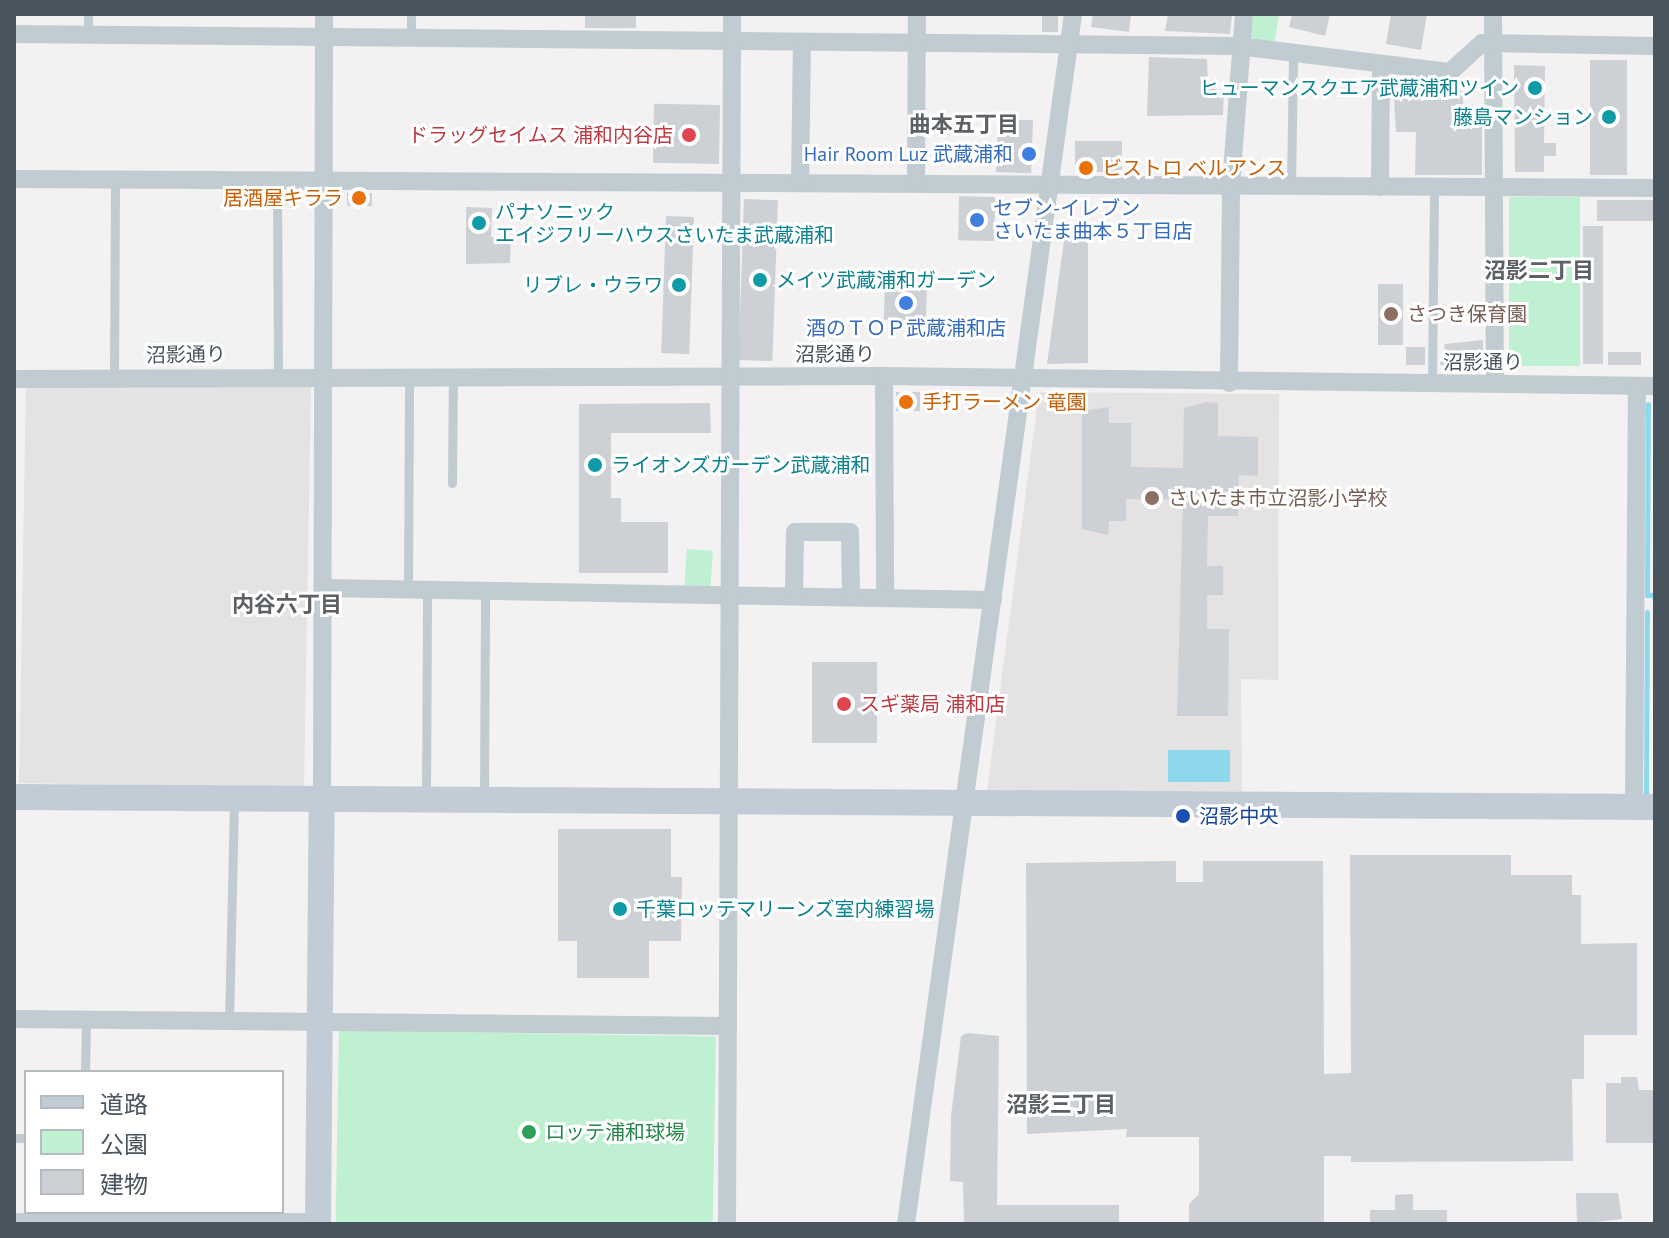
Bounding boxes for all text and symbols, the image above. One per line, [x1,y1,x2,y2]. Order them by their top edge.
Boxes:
place label: ヒューマンスクエア武蔵浦和ツイン [1199,76,1519,100]
marker: ヒューマンスクエア武蔵浦和ツイン [1526,79,1544,97]
place label: 藤島マンション [1453,105,1593,129]
marker: 藤島マンション [1600,108,1618,126]
district label: 曲本五丁目 [909,112,1019,138]
place label: ドラッグセイムス 浦和内谷店 [408,123,673,147]
marker: ドラッグセイムス 浦和内谷店 [680,126,698,144]
place label: Hair Room Luz 武蔵浦和 [803,142,1013,166]
marker: Hair Room Luz 武蔵浦和 [1020,145,1038,163]
place label: ビストロ ベルアンス [1102,156,1287,180]
marker: ビストロ ベルアンス [1077,159,1095,177]
place label: 居酒屋キララ [223,186,343,210]
marker: 居酒屋キララ [350,189,368,207]
place label: セブン-イレブン さいたま曲本５丁目店 [993,196,1193,243]
place label: パナソニック エイジフリーハウスさいたま武蔵浦和 [495,200,835,247]
marker: セブン-イレブン さいたま曲本５丁目店 [968,211,986,229]
marker: パナソニック エイジフリーハウスさいたま武蔵浦和 [470,214,488,232]
district label: 沼影二丁目 [1484,258,1594,284]
place label: メイツ武蔵浦和ガーデン [776,268,996,292]
marker: メイツ武蔵浦和ガーデン [751,271,769,289]
place label: リブレ・ウラワ [523,273,663,297]
marker: リブレ・ウラワ [670,276,688,294]
marker: 酒のＴＯＰ武蔵浦和店 [897,294,915,312]
place label: さつき保育園 [1407,302,1527,326]
marker: さつき保育園 [1382,305,1400,323]
place label: 酒のＴＯＰ武蔵浦和店 [806,316,1006,340]
street label: 沼影通り [146,342,226,368]
street label: 沼影通り [795,342,875,366]
street label: 沼影通り [1443,350,1523,374]
place label: 手打ラーメン 竜園 [922,390,1087,414]
marker: 手打ラーメン 竜園 [897,393,915,411]
place label: ライオンズガーデン武蔵浦和 [611,453,871,477]
marker: ライオンズガーデン武蔵浦和 [586,456,604,474]
place label: さいたま市立沼影小学校 [1168,486,1388,510]
marker: さいたま市立沼影小学校 [1143,489,1161,507]
district label: 内谷六丁目 [232,592,342,618]
place label: スギ薬局 浦和店 [860,692,1005,716]
marker: スギ薬局 浦和店 [835,695,853,713]
place label: 沼影中央 [1199,804,1279,828]
marker: 沼影中央 [1174,807,1192,825]
place label: 千葉ロッテマリーンズ室内練習場 [636,897,936,921]
marker: 千葉ロッテマリーンズ室内練習場 [611,900,629,918]
legend [24,1070,284,1214]
text: 道路 [100,1089,148,1120]
district label: 沼影三丁目 [1006,1092,1116,1118]
place label: ロッテ浦和球場 [545,1120,685,1144]
marker: ロッテ浦和球場 [520,1123,538,1141]
text: 公園 [100,1129,148,1160]
text: 建物 [100,1169,148,1200]

